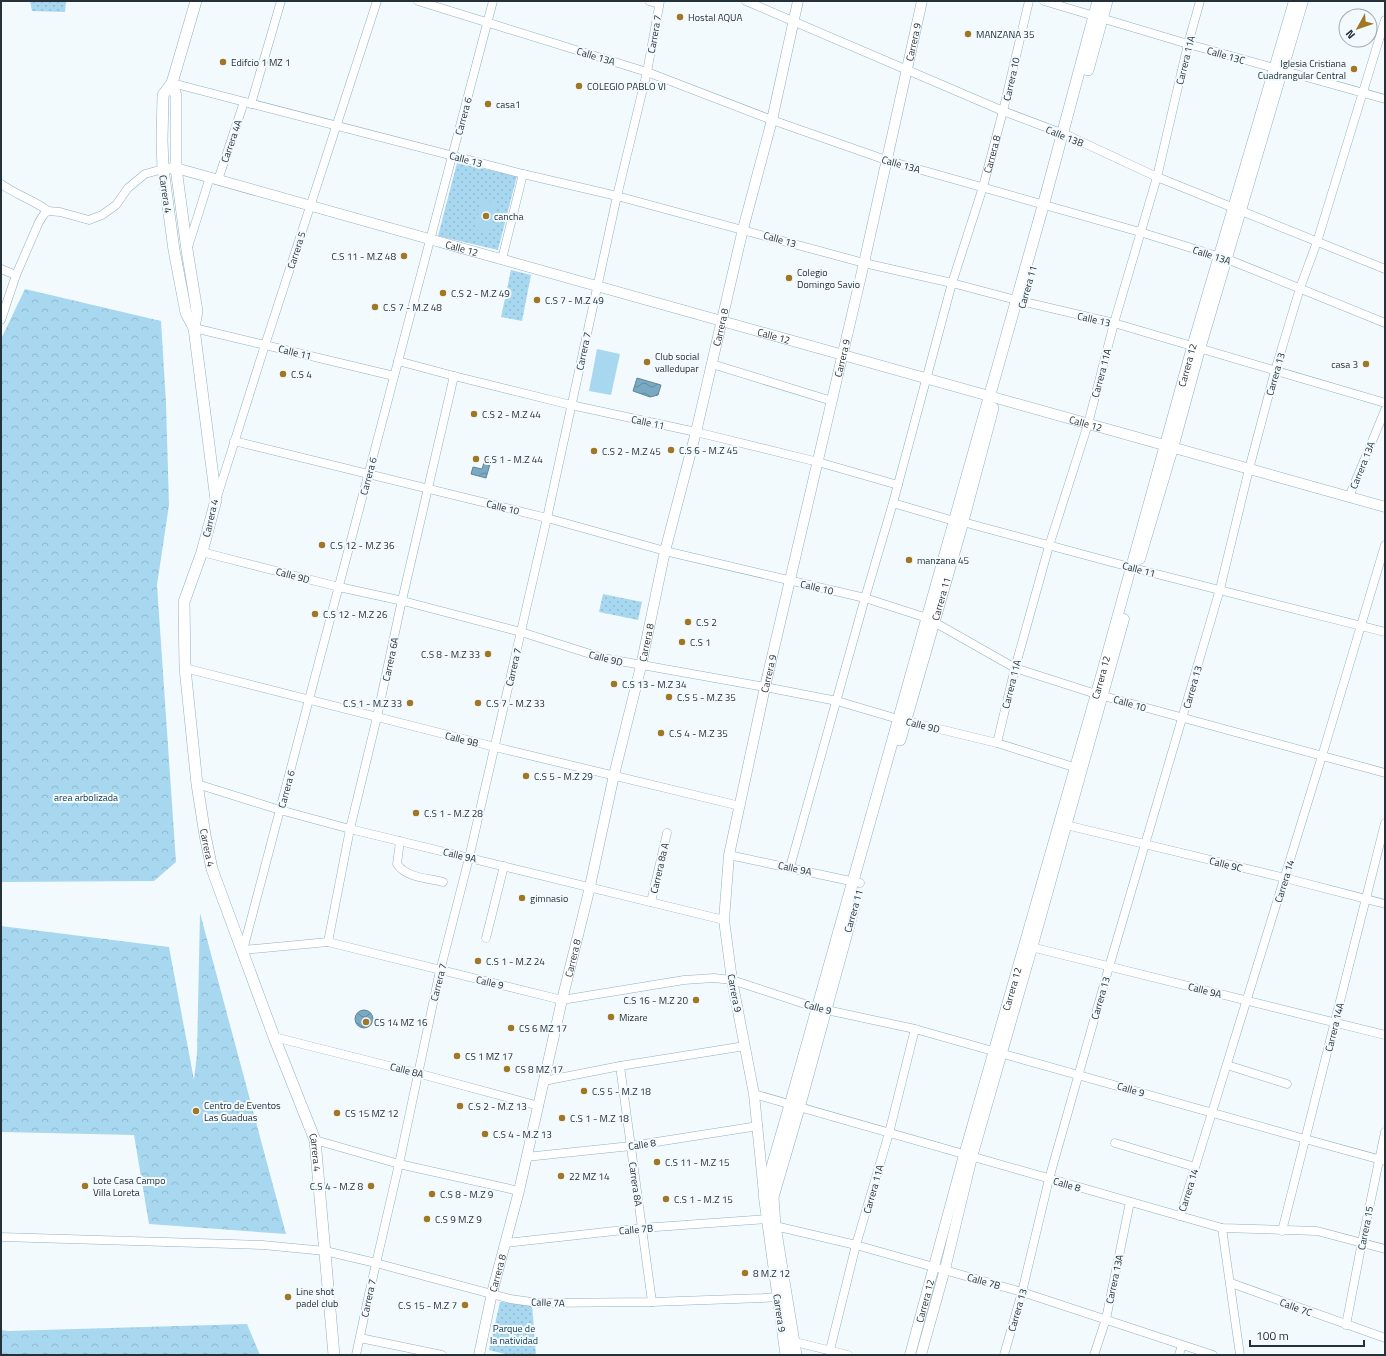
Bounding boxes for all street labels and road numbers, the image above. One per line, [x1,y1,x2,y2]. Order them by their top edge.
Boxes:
street label: Carrera 7 [644,14,665,54]
street label: Carrera 9 [902,21,925,63]
street label: Carrera 11A [1172,34,1199,86]
street label: Calle 13C [1205,43,1247,68]
street label: Calle 13A [575,44,617,69]
street label: Carrera 10 [999,56,1024,102]
street label: Carrera 6 [451,95,476,137]
street label: Carrera 4A [217,118,246,165]
street label: Calle 13B [1044,122,1086,151]
street label: Carrera 8 [980,133,1004,175]
street label: Calle 13 [448,148,484,171]
street label: Calle 13A [880,152,922,177]
street label: Carrera 4 [155,174,176,215]
street label: Calle 13 [762,228,798,251]
street label: Carrera 5 [283,229,310,271]
street label: Calle 12 [444,237,480,260]
street label: Calle 13A [1191,242,1233,269]
street label: Carrera 11 [1014,264,1041,310]
street label: Carrera 8 [709,306,733,348]
street label: Calle 13 [1076,308,1112,331]
street label: Calle 12 [756,324,792,348]
street label: Carrera 7 [572,331,595,372]
street label: Carrera 9 [831,337,854,379]
street label: Calle 11 [277,341,313,364]
street label: Carrera 12 [1174,342,1201,389]
street label: Carrera 11A [1088,347,1115,399]
street label: Carrera 13 [1262,351,1289,397]
street label: Calle 11 [630,412,666,433]
street label: Calle 12 [1068,412,1104,435]
street label: Carrera 13A [1346,439,1379,491]
street label: Carrera 6 [356,455,381,497]
street label: Calle 10 [485,496,521,519]
street label: Carrera 4 [199,497,222,539]
street label: Calle 11 [1121,558,1157,581]
street label: Calle 9D [274,564,311,587]
street label: Calle 10 [799,576,835,599]
street label: Carrera 11 [928,576,955,622]
street label: Carrera 8 [635,622,658,663]
street label: Carrera 6A [379,636,402,682]
street label: Carrera 7 [502,647,525,688]
street label: Calle 9D [587,647,624,670]
street label: Carrera 9 [757,653,780,694]
street label: Carrera 12 [1088,654,1114,701]
street label: Carrera 11A [998,658,1025,710]
street label: Carrera 13 [1179,664,1206,710]
street label: Calle 10 [1112,692,1148,715]
street label: Calle 9D [904,714,941,737]
street label: Calle 9B [444,728,480,751]
street label: Carrera 6 [274,768,299,810]
street label: Carrera 4 [196,828,218,869]
street label: Carrera 8a A [646,841,673,895]
street label: Calle 9A [442,844,478,867]
street label: Calle 9C [1208,853,1244,876]
street label: Carrera 14 [1271,857,1298,904]
street label: Calle 9A [777,858,813,879]
street label: Carrera 11 [840,888,867,934]
street label: Carrera 8 [561,937,585,979]
street label: Carrera 7 [427,962,450,1003]
street label: Carrera 12 [999,966,1025,1012]
street label: Calle 9 [475,972,506,993]
street label: Carrera 9 [723,973,746,1014]
street label: Carrera 13 [1087,975,1114,1021]
street label: Calle 9A [1187,979,1223,1002]
street label: Calle 9 [802,997,834,1018]
street label: Carrera 14A [1321,1001,1348,1053]
street label: Calle 8A [389,1059,425,1082]
street label: Calle 9 [1115,1078,1147,1101]
street label: Carrera 4 [305,1131,325,1173]
street label: Calle 8 [627,1135,657,1154]
street label: Carrera 8A [625,1161,646,1207]
street label: Carrera 11A [859,1163,888,1215]
street label: Carrera 14 [1175,1166,1202,1213]
street label: Calle 8 [1051,1173,1083,1196]
street label: Carrera 15 [1354,1205,1377,1251]
street label: Calle 7B [618,1221,654,1238]
street label: Carrera 8 [486,1252,510,1294]
street label: Carrera 13A [1102,1253,1127,1305]
street label: Calle 7B [965,1270,1002,1293]
street label: Carrera 7 [357,1278,380,1319]
street label: Carrera 12 [912,1278,938,1324]
street label: Carrera 13 [1004,1287,1031,1333]
street label: Carrera 9 [769,1293,790,1334]
street label: Calle 7A [531,1294,565,1311]
street label: Calle 7C [1278,1295,1315,1320]

